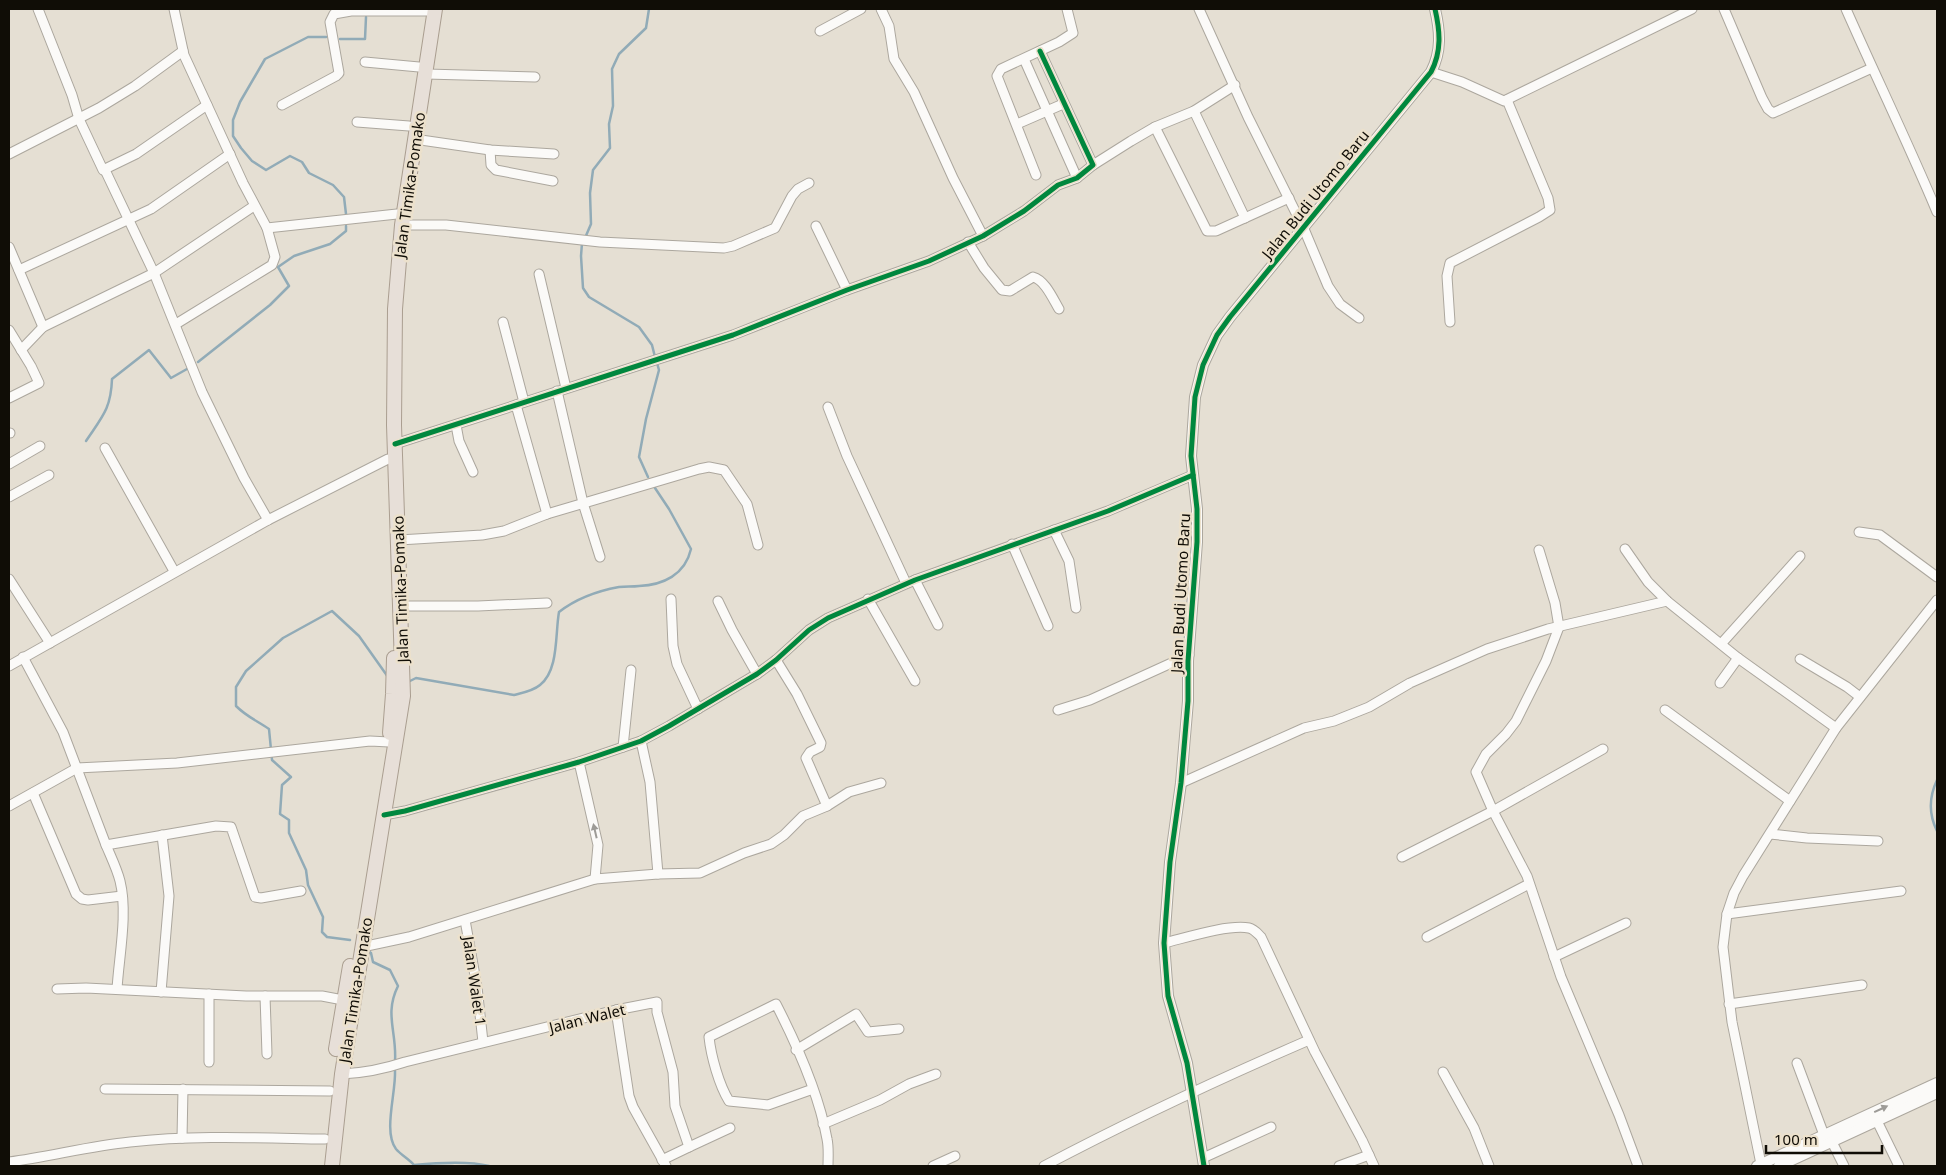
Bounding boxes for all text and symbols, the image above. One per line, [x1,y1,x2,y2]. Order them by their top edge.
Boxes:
street label: Jalan Timika-Pomako [389,111,429,261]
street label: Jalan Budi Utomo Baru [1256,126,1373,264]
street label: Jalan Budi Utomo Baru [1166,513,1194,675]
street label: Jalan Timika-Pomako [387,515,413,665]
one-way arrow [591,824,599,839]
street label: Jalan Timika-Pomako [333,916,376,1066]
street label: Jalan Walet 1 [459,933,491,1027]
street label: Jalan Walet [545,999,628,1038]
one-way arrow [1874,1105,1888,1113]
scale bar [1766,1122,1882,1154]
text: 100 m [1774,1129,1818,1149]

